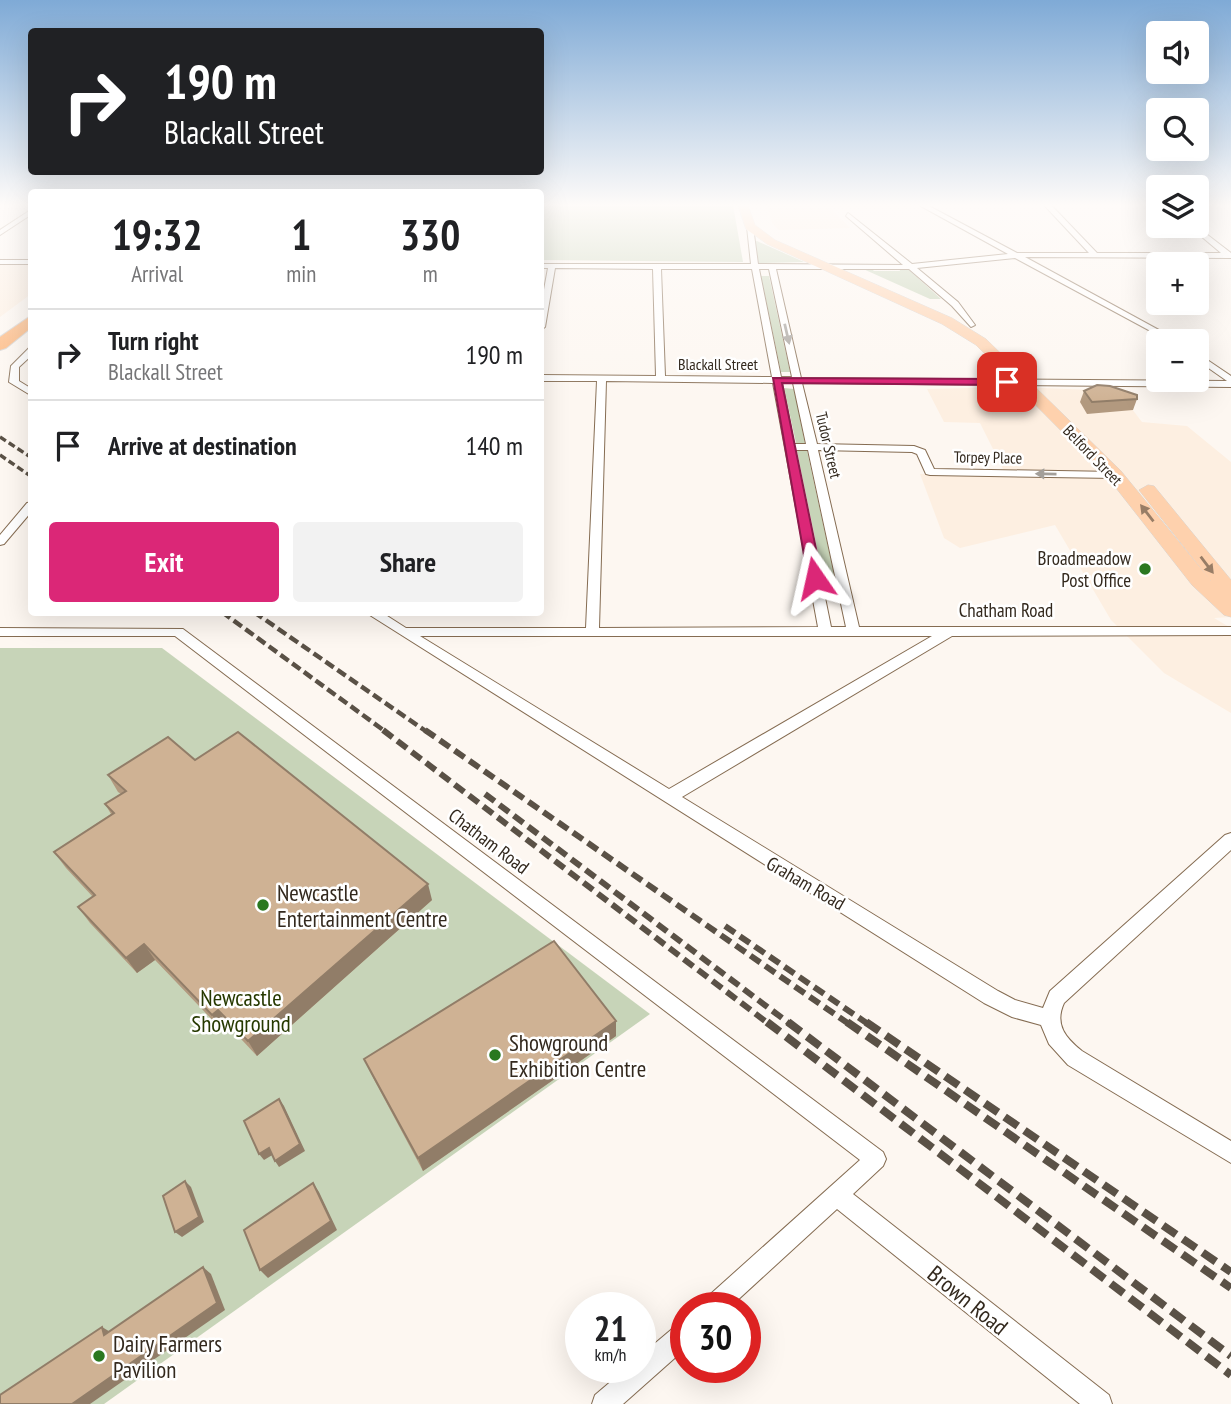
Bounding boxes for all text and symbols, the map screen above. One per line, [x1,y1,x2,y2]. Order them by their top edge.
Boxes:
map controls [1146,21,1209,392]
button: sound [1146,21,1209,84]
text: 190 m [164,49,277,113]
icon: right [49,56,140,147]
button: search [1146,98,1209,161]
text: Blackall Street [164,111,324,153]
button: layers [1146,175,1209,238]
text: 19:32 [112,207,203,262]
text: 1 [291,207,311,262]
text: 330 [400,207,460,262]
button: + [1146,252,1209,315]
text: Arrival [131,259,183,288]
text: min [286,259,316,288]
text: m [423,259,438,288]
one-way arrow [782,323,793,345]
text: Turn right [108,324,199,357]
button: − [1146,329,1209,392]
icon: right [49,336,87,374]
text: 190 m [465,338,523,371]
pin [977,352,1037,412]
street label: Blackall Street [678,354,759,374]
text: Blackall Street [108,357,223,386]
icon: arrive [988,363,1026,401]
street label: Tudor Street [812,410,846,481]
street label: Belford Street [1059,421,1127,490]
icon: arrive [49,427,87,465]
text: Arrive at destination [108,429,297,462]
text: 140 m [465,429,523,462]
street label: Torpey Place [954,446,1022,468]
one-way arrow [1035,468,1057,479]
one-way arrow [1139,504,1154,522]
button: Exit [49,522,279,602]
button: Share [293,522,523,602]
position arrow [778,541,852,615]
place label: Broadmeadow Post Office [1038,546,1132,592]
one-way arrow [1200,556,1214,574]
marker: Broadmeadow Post Office [1137,561,1153,577]
street label: Chatham Road [959,598,1053,622]
street label: Chatham Road [444,803,534,879]
street label: Graham Road [762,851,850,915]
place label: Newcastle Entertainment Centre [277,878,447,933]
marker: Newcastle Entertainment Centre [255,897,271,913]
park label: Newcastle Showground [191,983,291,1038]
place label: Showground Exhibition Centre [509,1028,646,1083]
marker: Showground Exhibition Centre [487,1047,503,1063]
street label: Brown Road [922,1259,1014,1341]
speed limit sign: 30 [670,1292,761,1383]
text: 21 [594,1305,627,1351]
place label: Dairy Farmers Pavilion [113,1329,222,1384]
text: km/h [595,1343,626,1366]
marker: Dairy Farmers Pavilion [91,1348,107,1364]

